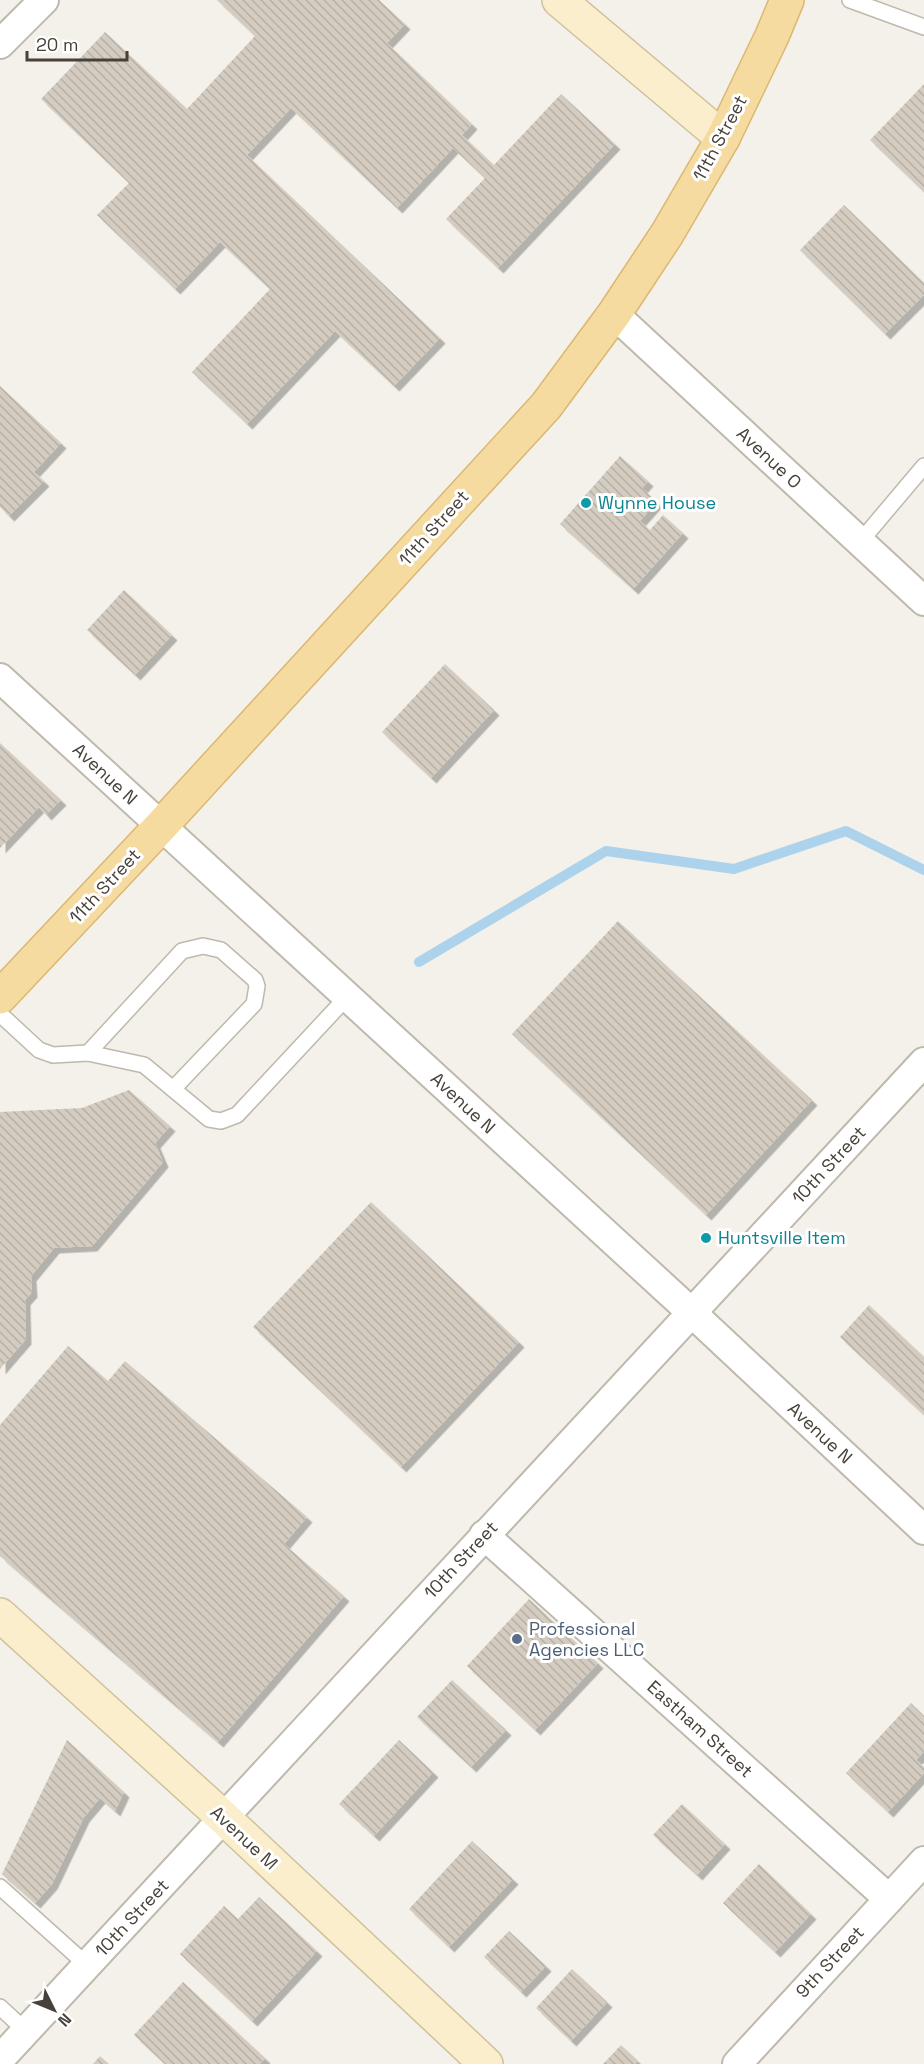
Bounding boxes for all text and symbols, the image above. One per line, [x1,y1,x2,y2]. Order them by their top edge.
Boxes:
scale bar [27,24,128,62]
text: 20 m [36,33,79,56]
street label: 11th Street [687,91,752,185]
street label: Avenue O [732,422,807,493]
street label: 11th Street [394,485,474,570]
place label: Wynne House [598,491,716,514]
marker: Wynne House [579,496,593,510]
street label: Avenue N [68,738,142,809]
street label: 11th Street [64,843,145,928]
street label: Avenue N [426,1067,500,1138]
street label: 10th Street [787,1121,870,1208]
place label: Huntsville Item [718,1226,846,1249]
marker: Huntsville Item [699,1231,713,1245]
street label: Avenue N [783,1397,857,1468]
street label: 10th Street [419,1516,502,1603]
place label: Professional Agencies LLC [529,1617,644,1661]
marker: Professional Agencies LLC [510,1632,524,1646]
street label: Eastham Street [643,1675,758,1782]
street label: Avenue M [206,1801,283,1875]
street label: 10th Street [90,1874,173,1961]
street label: 9th Street [791,1921,869,2002]
north arrow [24,1980,84,2040]
text: N [53,2009,76,2031]

